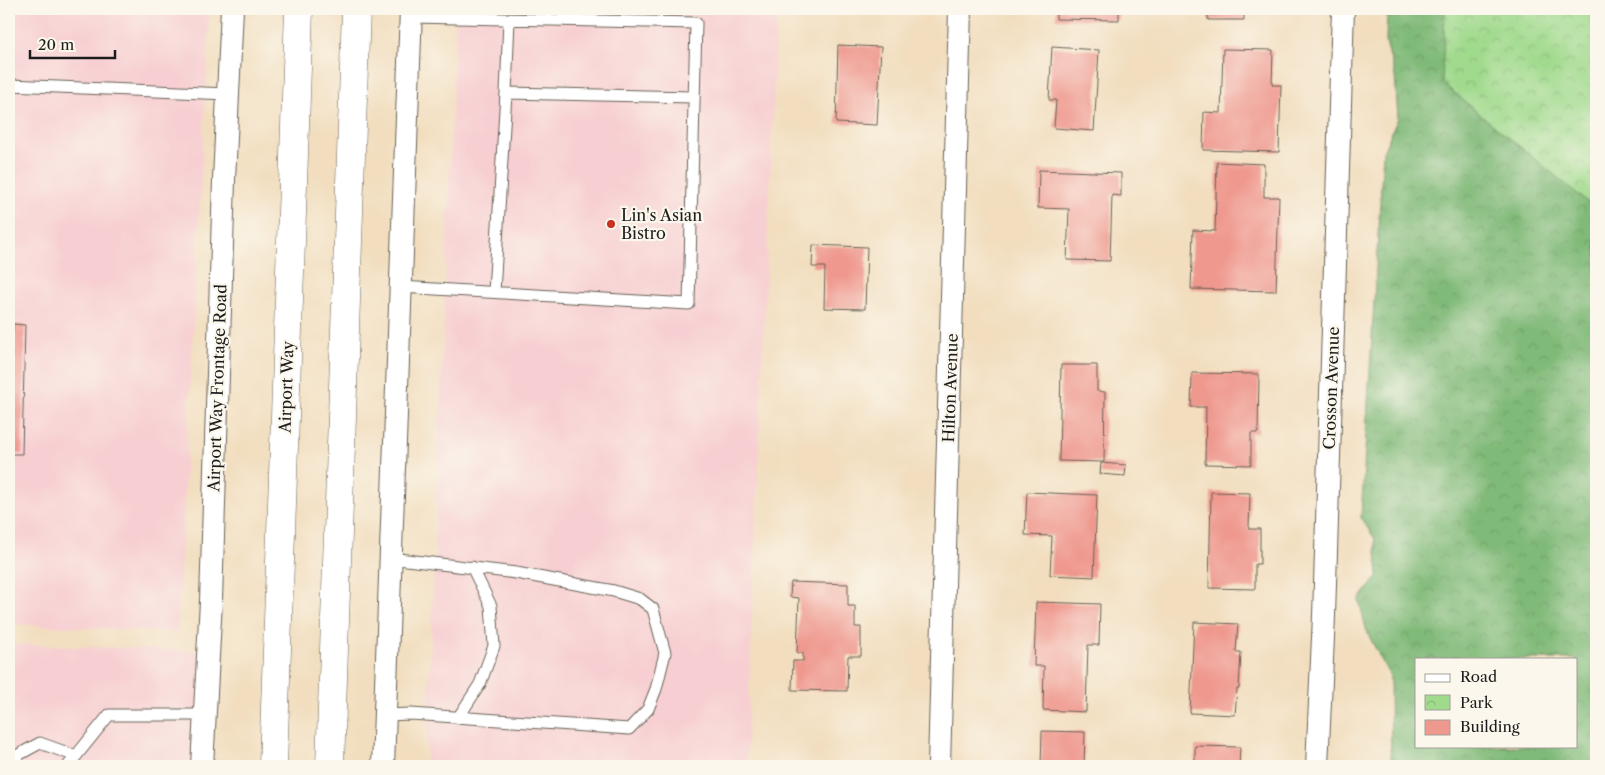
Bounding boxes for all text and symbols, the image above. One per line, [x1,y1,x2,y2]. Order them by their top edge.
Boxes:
scale bar [30,28,115,60]
text: 20 m [38,35,74,54]
place label: Lin's Asian Bistro [621,205,702,243]
marker: Lin's Asian Bistro [605,218,617,230]
street label: Airport Way Frontage Road [203,283,231,493]
street label: Crosson Avenue [1319,326,1343,450]
street label: Hilton Avenue [938,333,962,443]
street label: Airport Way [274,339,298,434]
legend [1415,658,1578,748]
text: Road [1460,667,1497,686]
text: Park [1460,693,1494,712]
text: Building [1460,717,1520,736]

